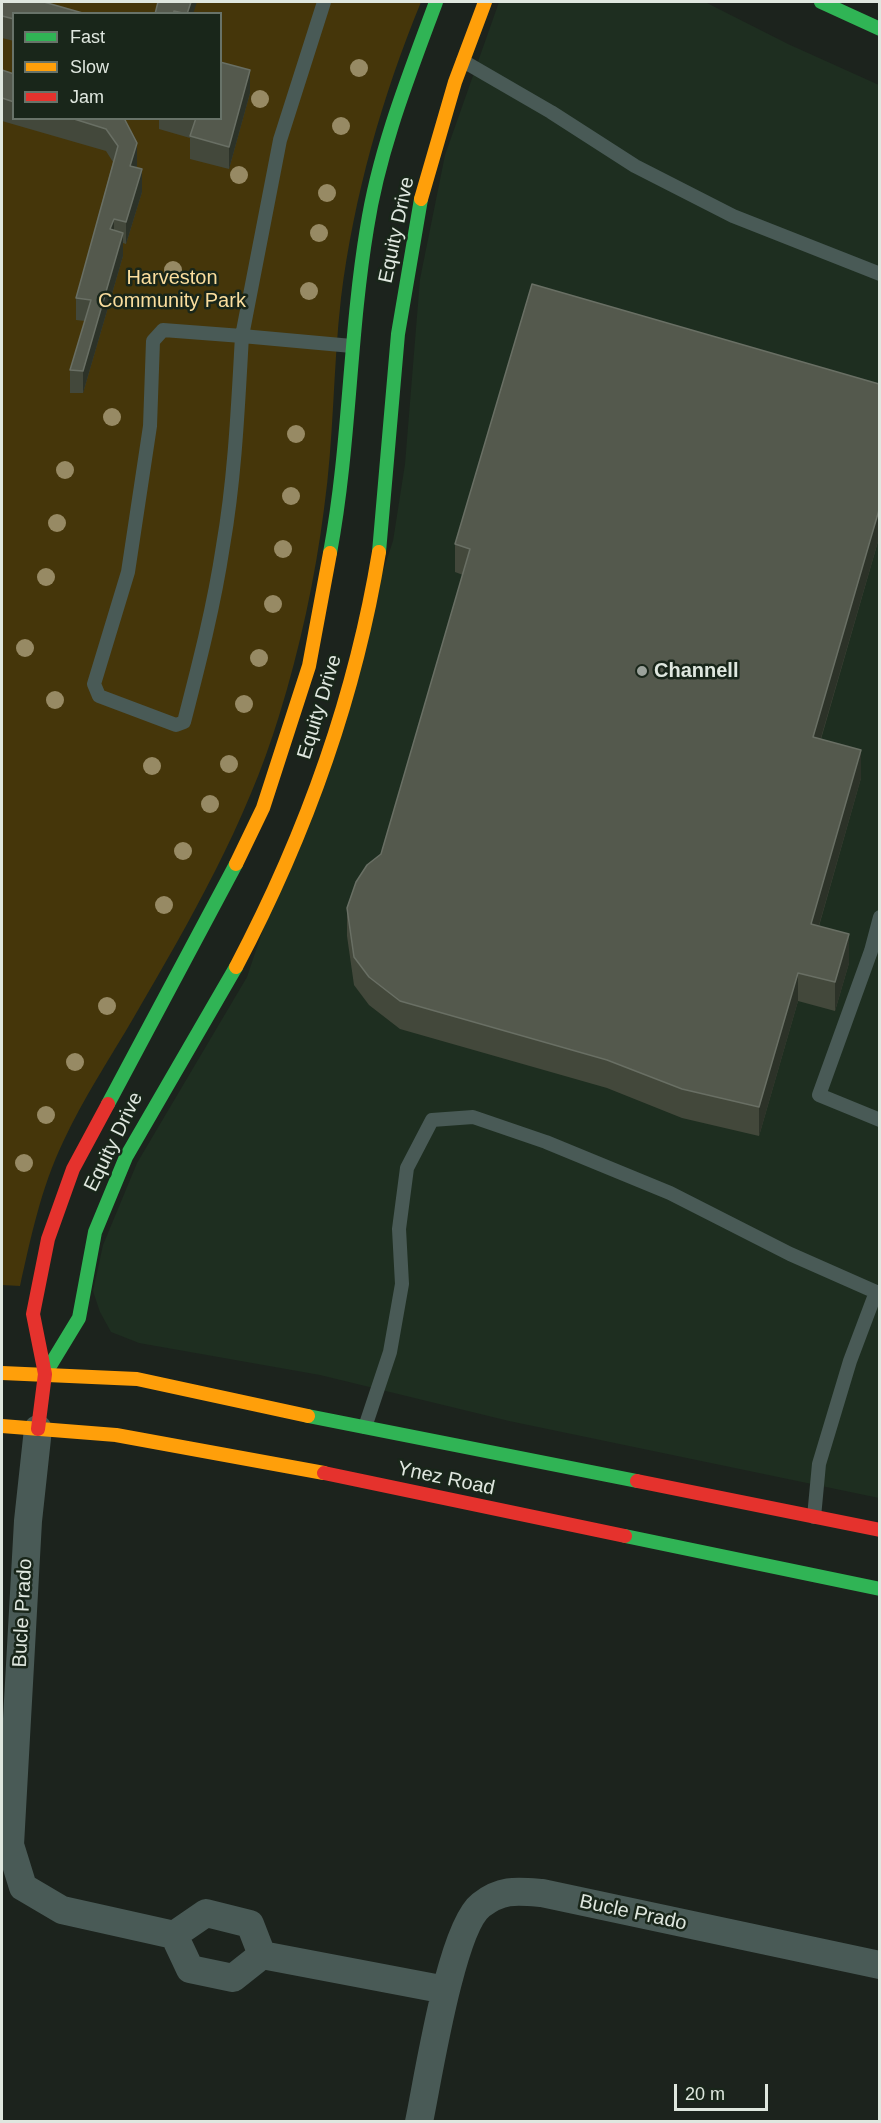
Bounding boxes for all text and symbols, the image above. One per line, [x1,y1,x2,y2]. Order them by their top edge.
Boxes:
legend [12,12,222,120]
text: Fast [70,27,105,47]
text: Slow [70,57,109,77]
text: Jam [70,87,104,107]
street label: Equity Drive [374,175,420,285]
park label: Harveston Community Park [98,266,246,313]
street label: Equity Drive [293,652,347,762]
place label: Channell [654,659,738,683]
marker: Channell [635,664,649,678]
street label: Equity Drive [80,1088,148,1196]
street label: Ynez Road [395,1457,497,1501]
street label: Bucle Prado [8,1558,38,1668]
street label: Bucle Prado [577,1890,689,1936]
scale bar [677,2072,772,2110]
text: 20 m [685,2084,725,2104]

